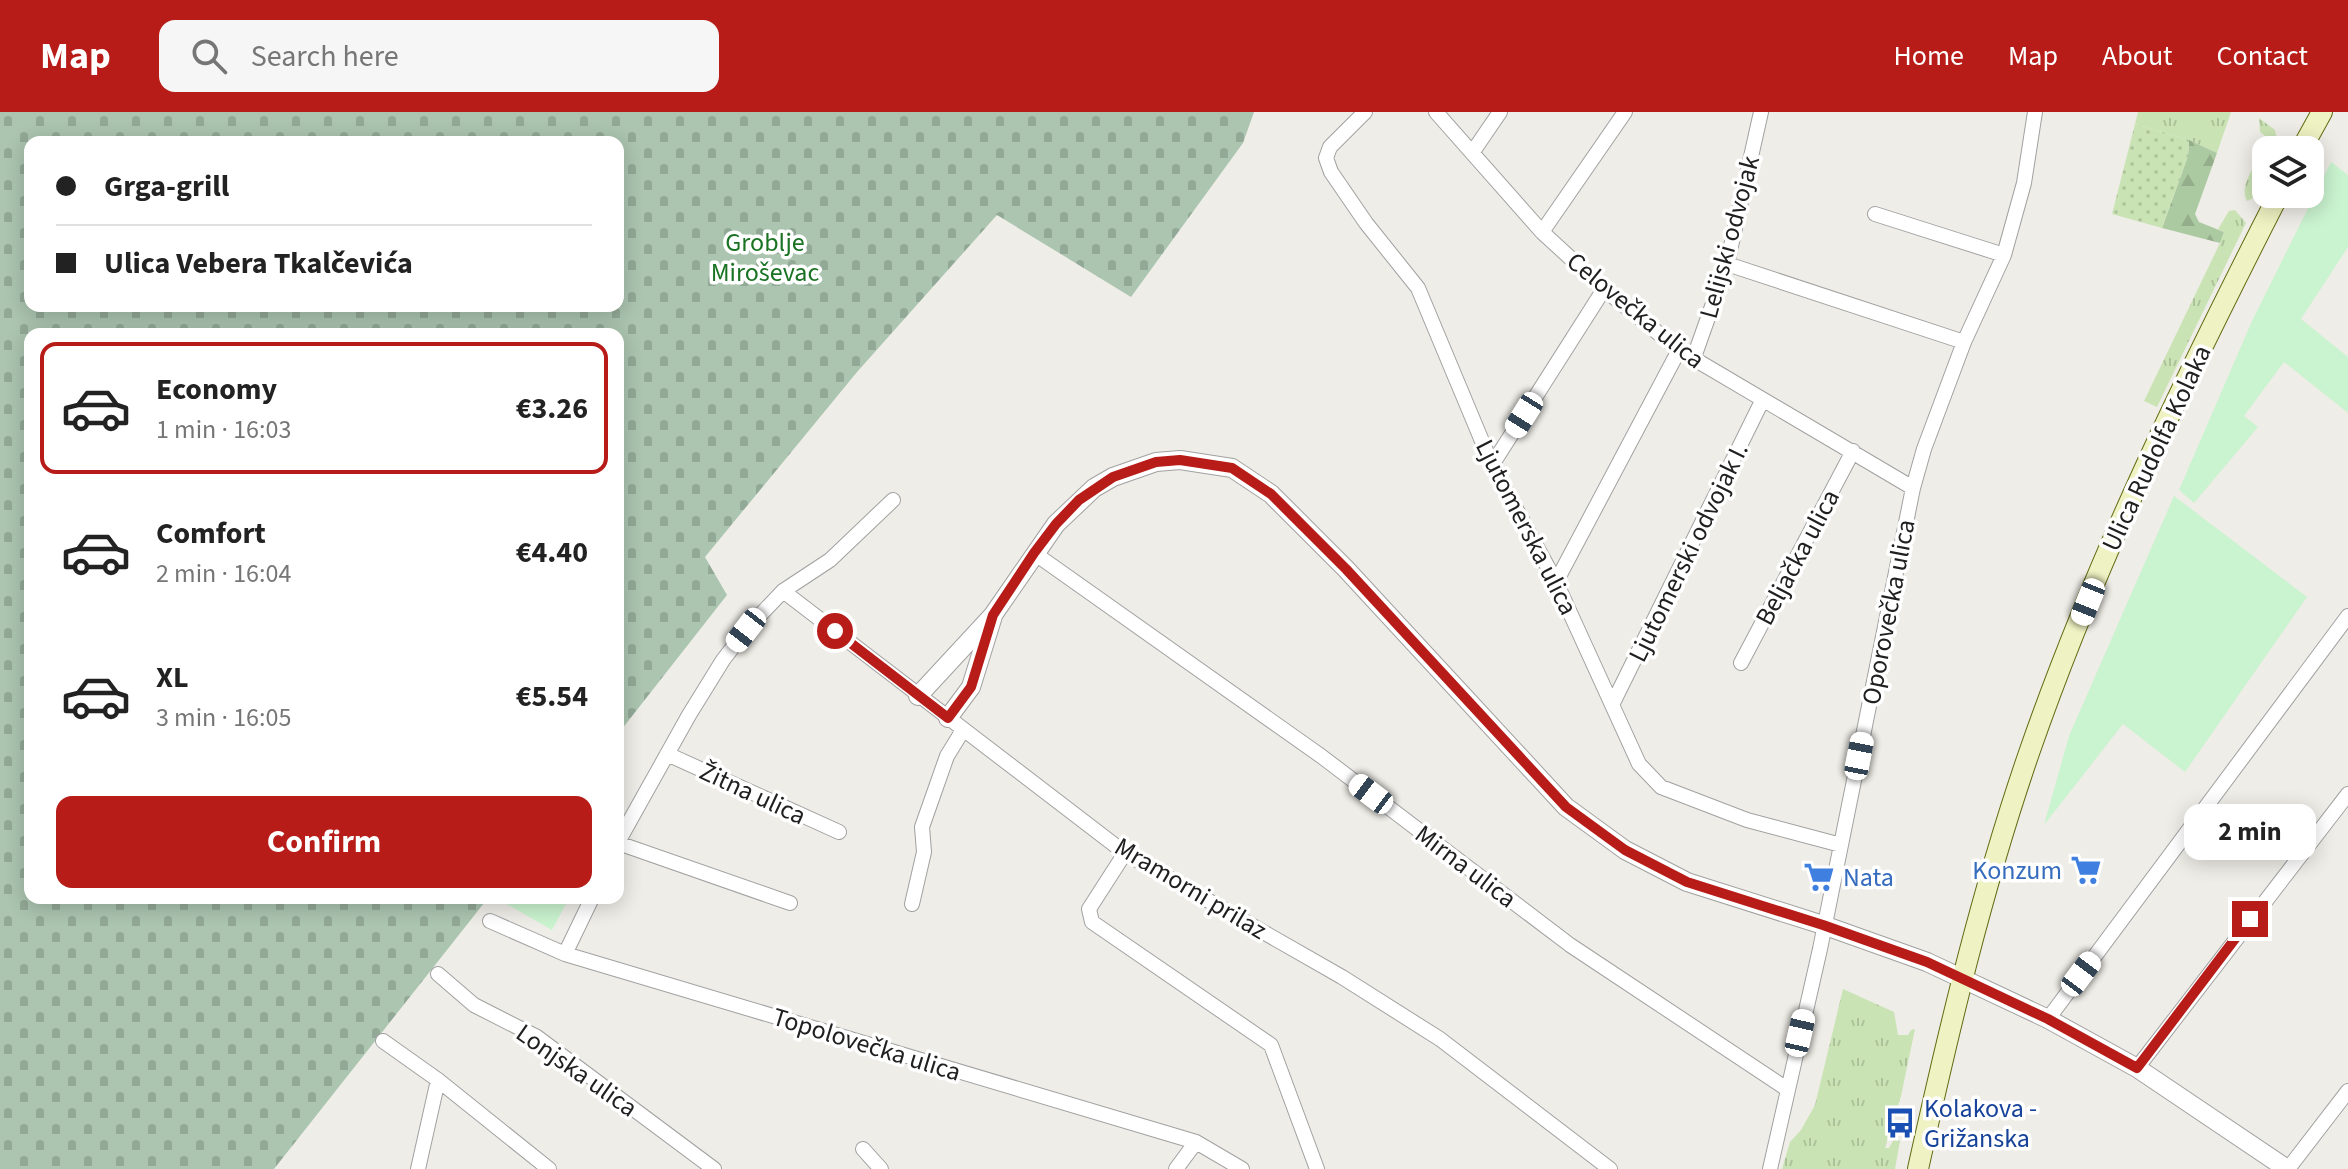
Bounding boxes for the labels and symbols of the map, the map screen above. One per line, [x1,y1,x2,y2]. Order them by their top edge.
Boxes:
street label: Lelijski odvojak [1690,152,1769,323]
park label: Groblje Miroševac [711,224,819,291]
street label: Celovečka ulica [1559,243,1713,378]
street label: Ulica Rudolfa Kolaka [2092,339,2220,557]
car [1501,388,1547,442]
street label: Ljutomerska ulica [1466,433,1587,622]
street label: Ljutomerski odvojak I. [1619,436,1758,668]
street label: Beljačka ulica [1746,483,1849,632]
street label: Oporovečka ulica [1852,516,1925,708]
car [2068,575,2108,629]
car [722,604,770,656]
route start [817,613,853,649]
car [1843,730,1875,782]
street label: Žitna ulica [693,753,812,834]
car [1345,770,1397,818]
callout: 2 min [2184,803,2316,859]
street label: Mirna ulica [1407,816,1524,917]
street label: Mramorni prilaz [1108,828,1274,948]
place label: Konzum [1972,852,2062,889]
supermarket icon: Konzum [2069,853,2103,887]
place label: Nata [1843,859,1894,896]
supermarket icon: Nata [1802,860,1836,894]
route end [2232,901,2268,937]
car [2057,948,2105,1000]
street label: Topolovečka ulica [768,998,966,1091]
car [1783,1007,1817,1059]
street label: Lonjska ulica [508,1015,645,1126]
place label: Kolakova - Grižanska [1924,1090,2037,1157]
bus stop icon: Kolakova - Grižanska [1883,1106,1917,1140]

